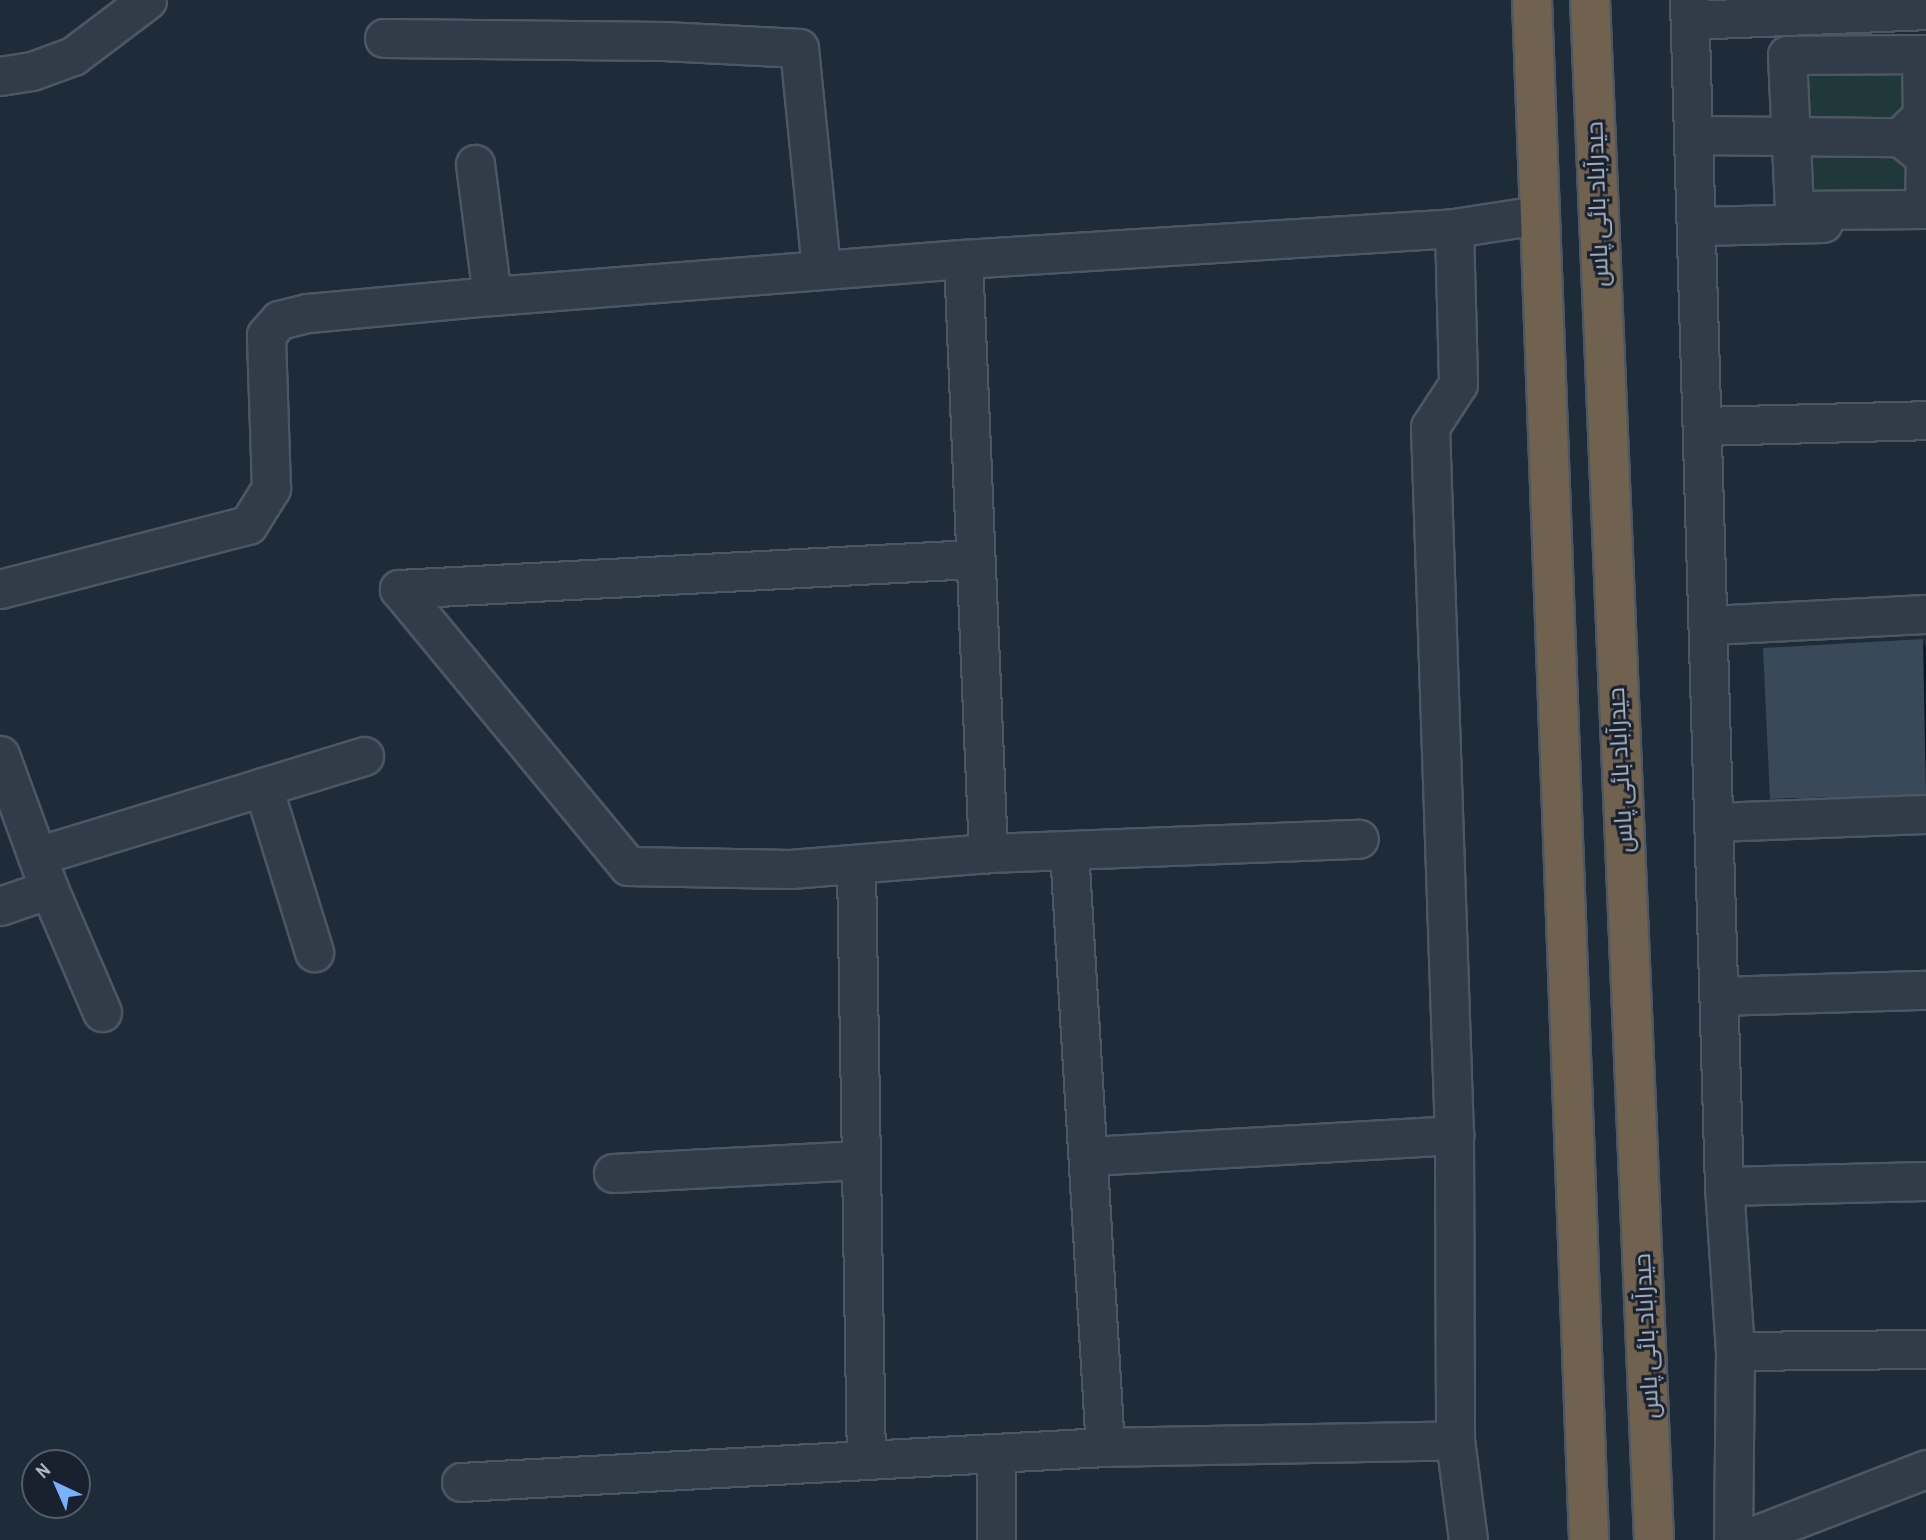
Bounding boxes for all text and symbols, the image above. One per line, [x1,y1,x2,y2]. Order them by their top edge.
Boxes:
street label: حیدرآباد بائی پاس [1580,121,1614,287]
street label: حیدرآباد بائی پاس [1601,687,1639,853]
street label: حیدرآباد بائی پاس [1627,1253,1665,1419]
north arrow [21,1449,91,1519]
text: N [30,1457,56,1484]

